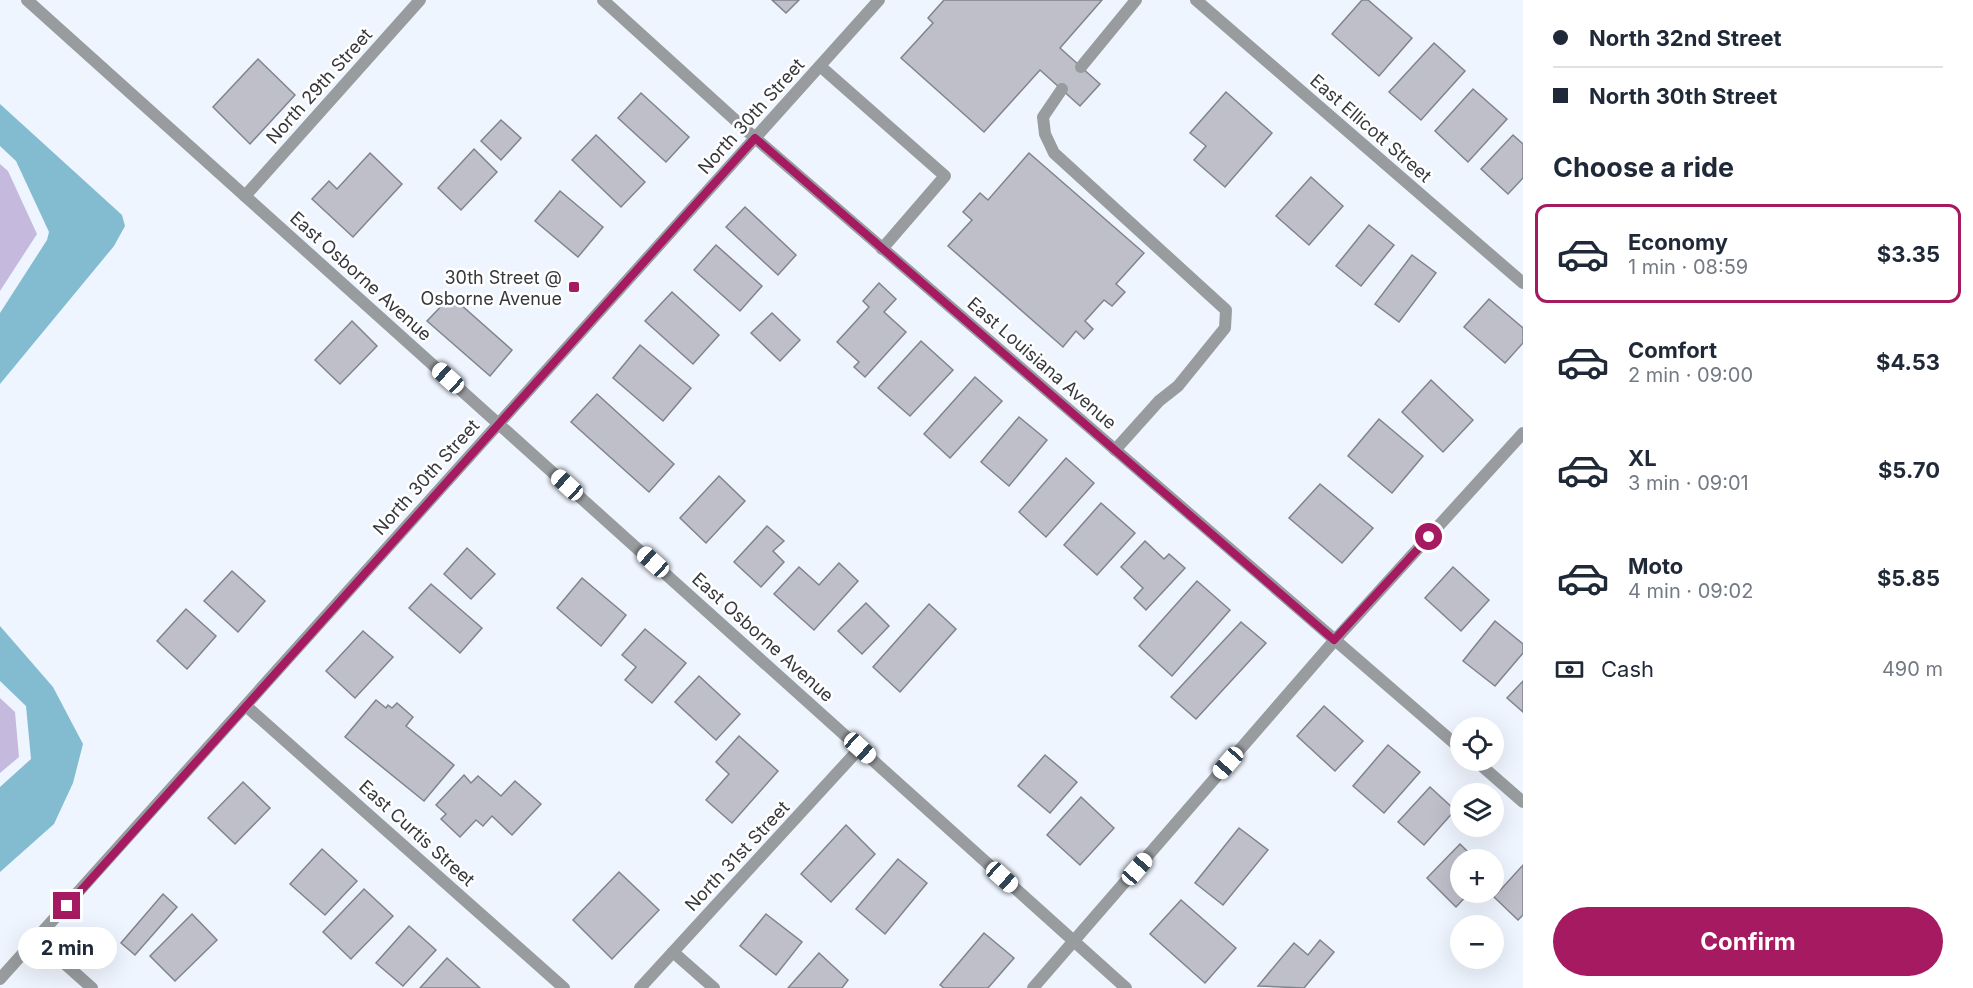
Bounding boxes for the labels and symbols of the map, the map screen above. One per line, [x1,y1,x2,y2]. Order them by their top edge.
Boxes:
street label: North 29th Street [262,24,376,148]
street label: North 30th Street [694,54,808,178]
street label: East Ellicott Street [1306,70,1436,186]
street label: East Osborne Avenue [286,207,436,345]
place label: 30th Street @ Osborne Avenue [420,267,562,309]
marker: 30th Street @ Osborne Avenue [567,280,581,294]
street label: East Louisiana Avenue [963,293,1121,433]
car [429,359,467,397]
street label: North 30th Street [369,415,483,539]
car [548,466,586,504]
route start [1415,523,1442,550]
car [634,543,672,581]
street label: East Osborne Avenue [688,568,838,706]
car [841,729,879,767]
car [1209,744,1247,782]
street label: East Curtis Street [355,776,479,890]
street label: North 31st Street [681,797,793,915]
car [1118,850,1156,888]
car [983,858,1021,896]
route end [53,892,80,919]
callout: 2 min [17,927,116,969]

